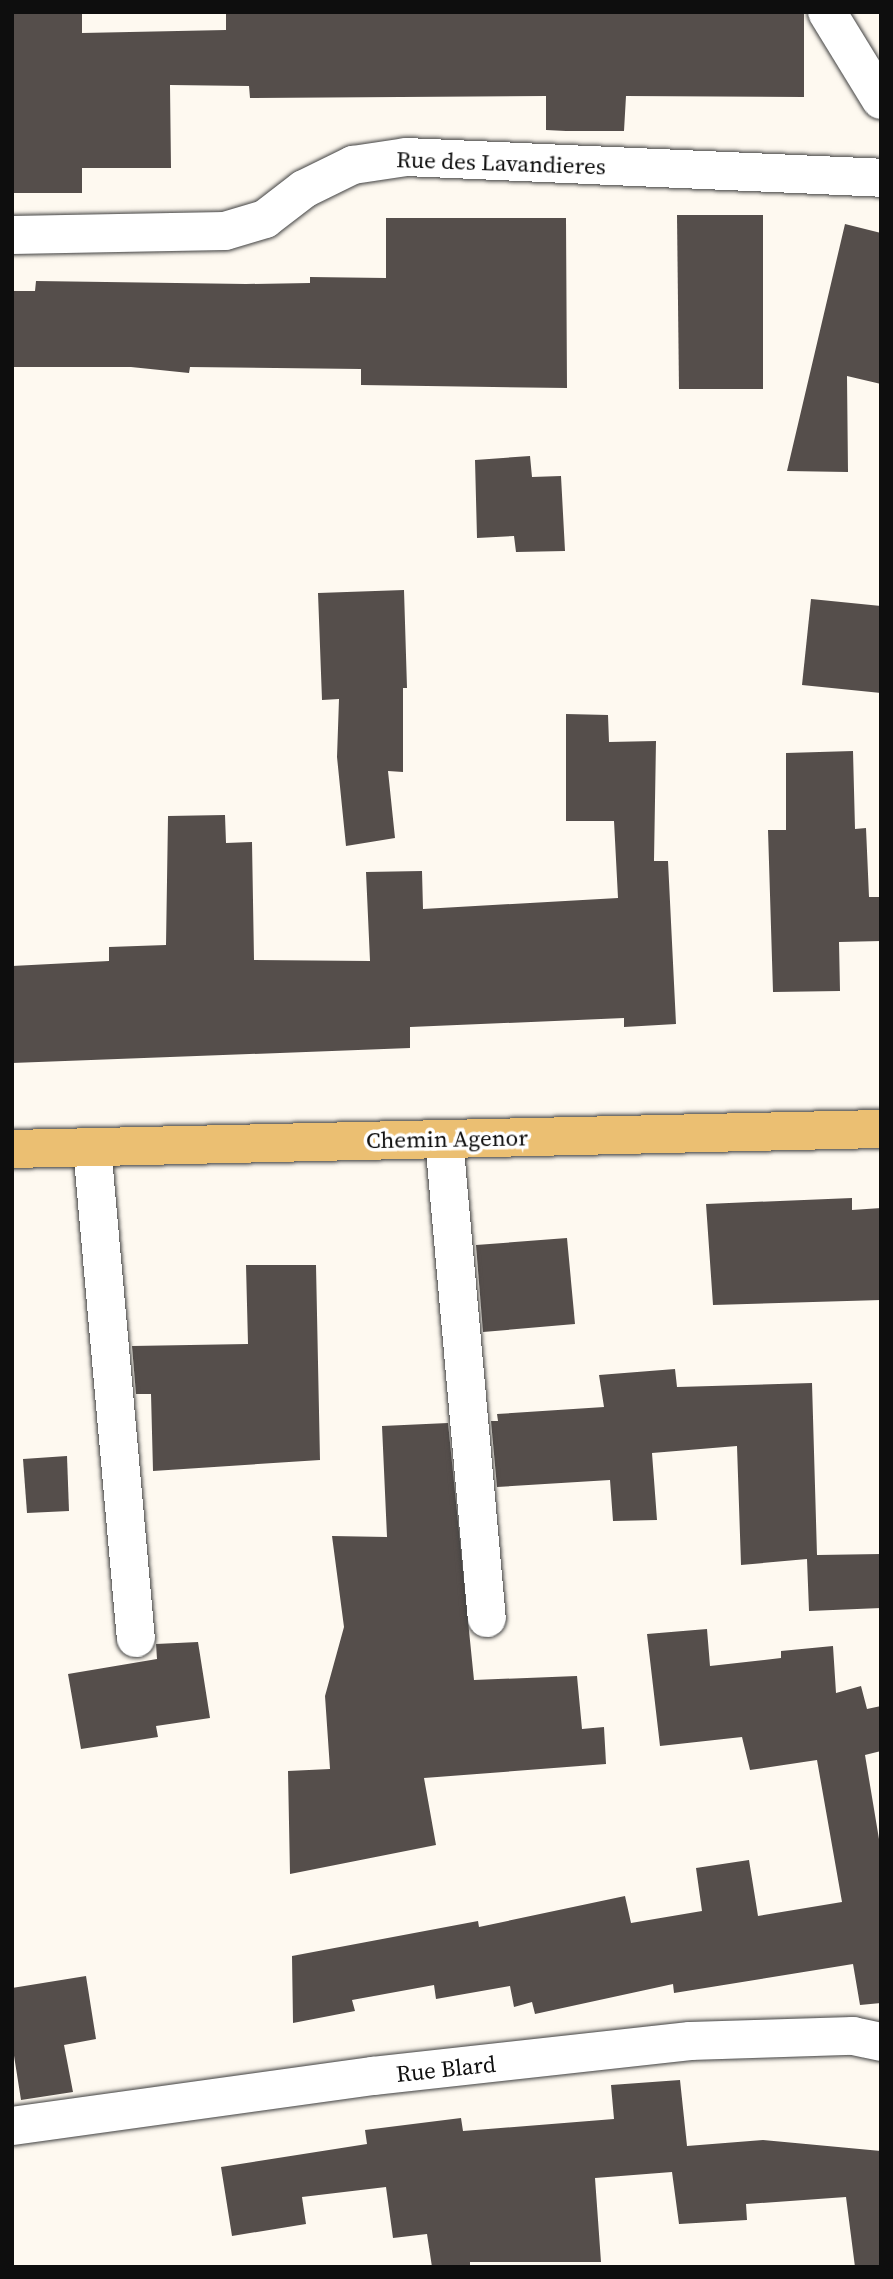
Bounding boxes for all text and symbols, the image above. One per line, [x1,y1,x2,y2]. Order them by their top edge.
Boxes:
street label: Rue des Lavandieres [396,146,606,180]
street label: Chemin Agenor [366,1124,528,1154]
street label: Rue Blard [395,2050,497,2088]

